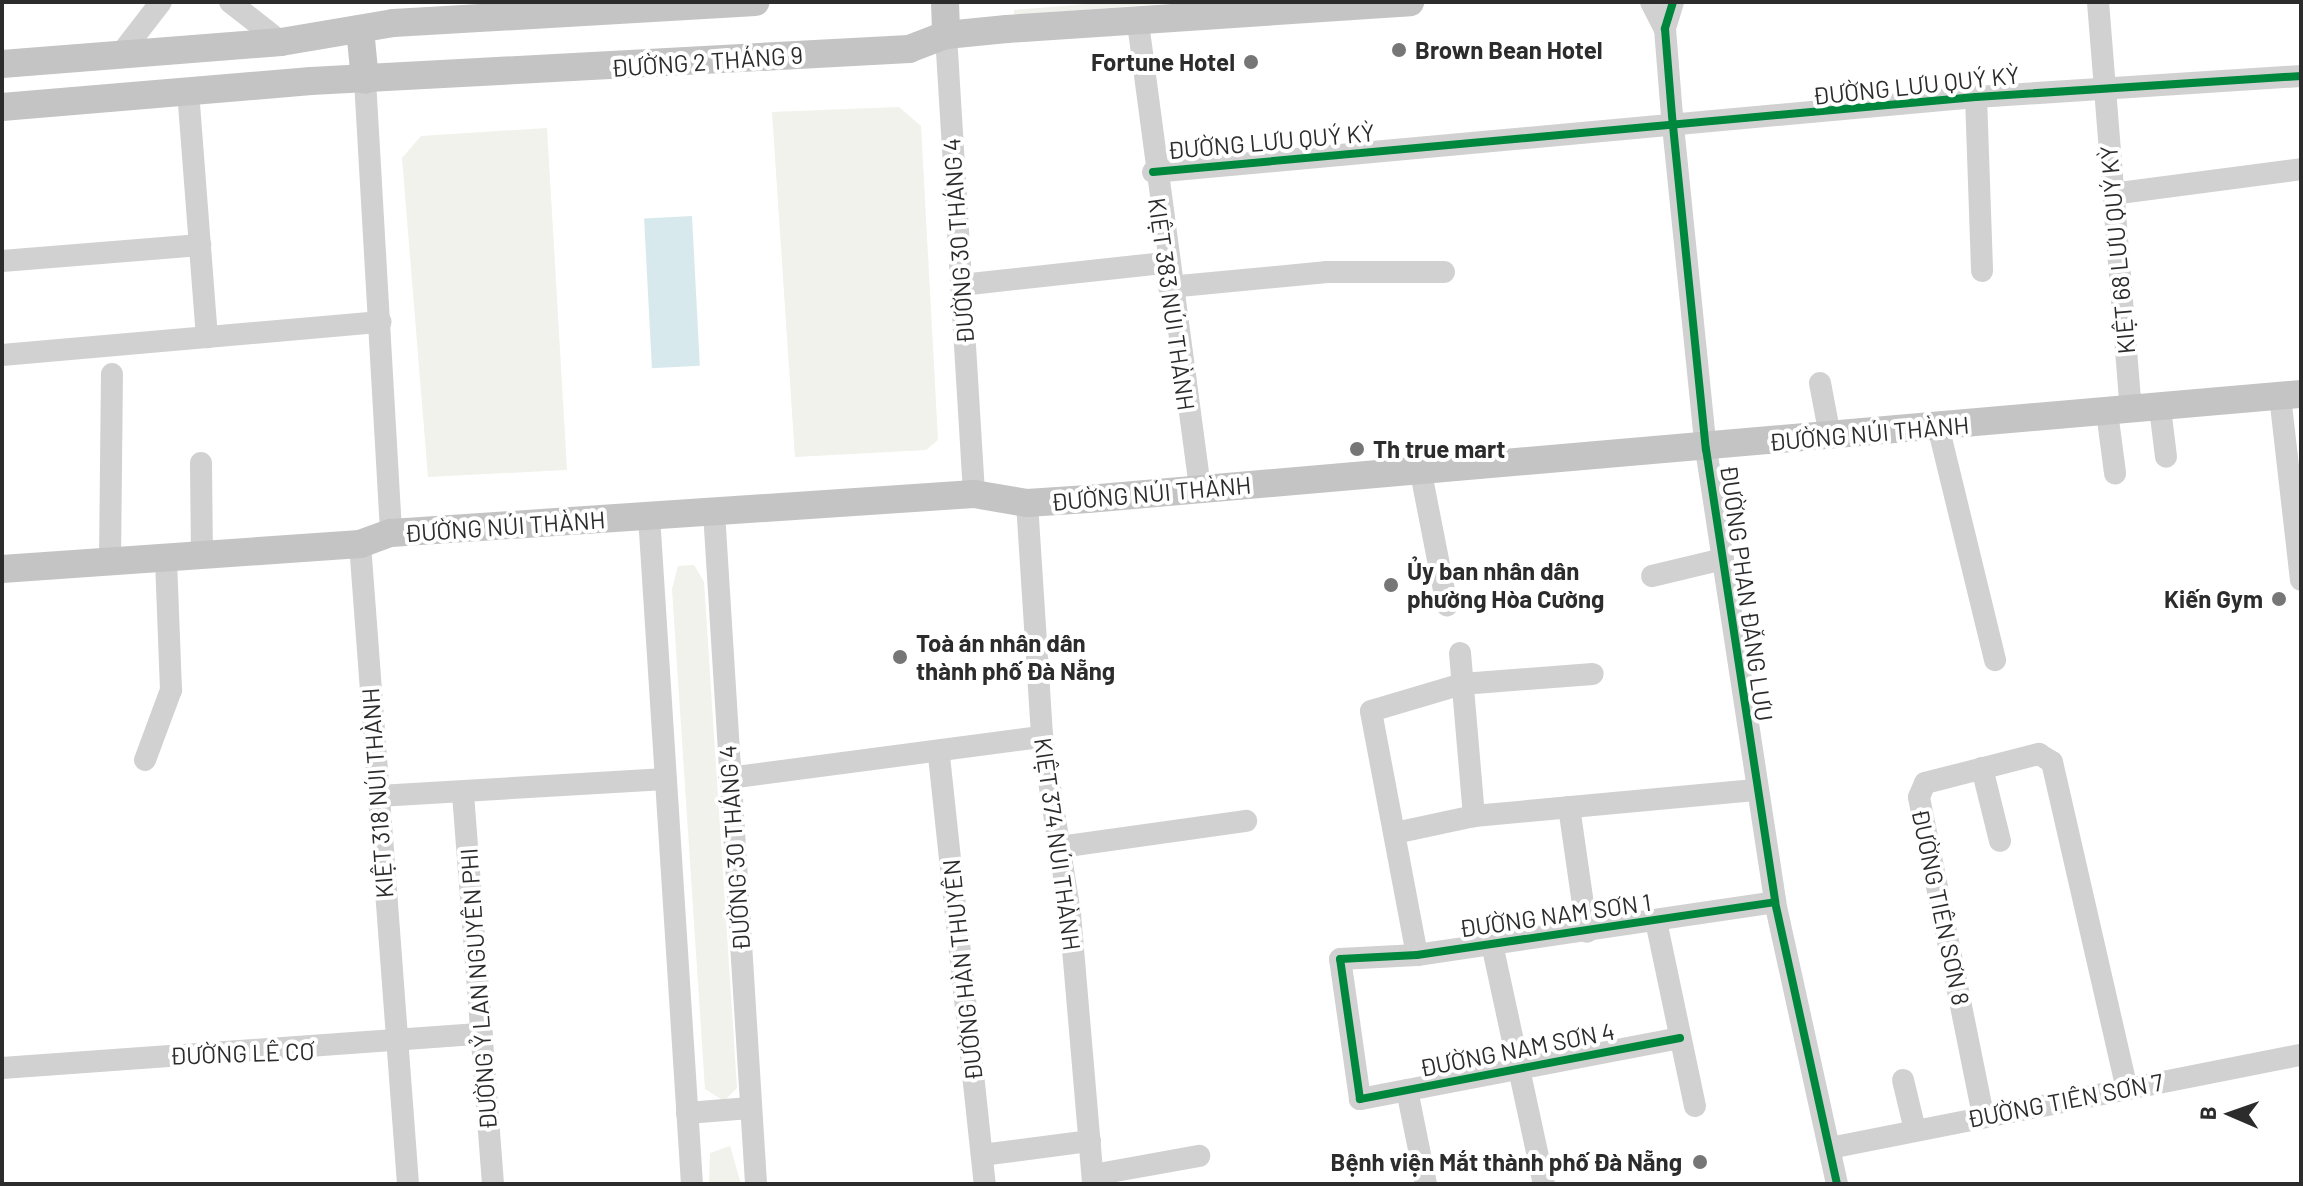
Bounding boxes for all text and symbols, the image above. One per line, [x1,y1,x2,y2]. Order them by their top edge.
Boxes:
place label: Brown Bean Hotel [1415,36,1603,64]
street label: ĐƯỜNG 2 THÁNG 9 [610,40,804,82]
marker: Brown Bean Hotel [1390,41,1408,59]
place label: Fortune Hotel [1091,48,1235,76]
marker: Fortune Hotel [1242,53,1260,71]
street label: ĐƯỜNG LƯU QUÝ KỲ [1811,60,2021,110]
street label: ĐƯỜNG LƯU QUÝ KỲ [1166,118,1376,164]
street label: ĐƯỜNG 30 THÁNG 4 [936,137,980,345]
street label: KIỆT 68 LƯU QUÝ KỲ [2094,145,2140,355]
street label: KIỆT 383 NÚI THÀNH [1143,196,1201,412]
street label: ĐƯỜNG NÚI THÀNH [1768,410,1970,456]
place label: Th true mart [1373,435,1505,463]
marker: Th true mart [1348,440,1366,458]
street label: ĐƯỜNG PHAN ĐĂNG LƯU [1715,463,1779,723]
street label: ĐƯỜNG NÚI THÀNH [1050,470,1252,516]
street label: ĐƯỜNG NÚI THÀNH [404,505,606,547]
place label: Ủy ban nhân dân phường Hòa Cường [1407,557,1604,613]
marker: Ủy ban nhân dân phường Hòa Cường [1382,576,1400,594]
place label: Kiến Gym [2164,585,2263,613]
marker: Kiến Gym [2270,590,2288,608]
place label: Toà án nhân dân thành phố Đà Nẵng [916,629,1115,685]
marker: Toà án nhân dân thành phố Đà Nẵng [891,648,909,666]
street label: KIỆT 318 NÚI THÀNH [355,687,399,899]
street label: KIỆT 374 NÚI THÀNH [1029,736,1087,952]
street label: ĐƯỜNG 30 THÁNG 4 [712,744,756,952]
street label: ĐƯỜNG TIÊN SƠN 8 [1906,806,1976,1008]
street label: ĐƯỜNG Ỷ LAN NGUYÊN PHI [454,847,502,1131]
street label: ĐƯỜNG HÀN THUYÊN [936,858,988,1082]
street label: ĐƯỜNG NAM SƠN 1 [1457,887,1653,943]
street label: ĐƯỜNG NAM SƠN 4 [1417,1016,1617,1082]
street label: ĐƯỜNG LÊ CƠ [169,1036,315,1070]
street label: ĐƯỜNG TIÊN SƠN 7 [1965,1067,2165,1133]
north arrow [2191,1074,2271,1154]
text: B [2194,1106,2220,1120]
place label: Bệnh viện Mắt thành phố Đà Nẵng [1331,1148,1682,1176]
marker: Bệnh viện Mắt thành phố Đà Nẵng [1689,1151,1711,1173]

